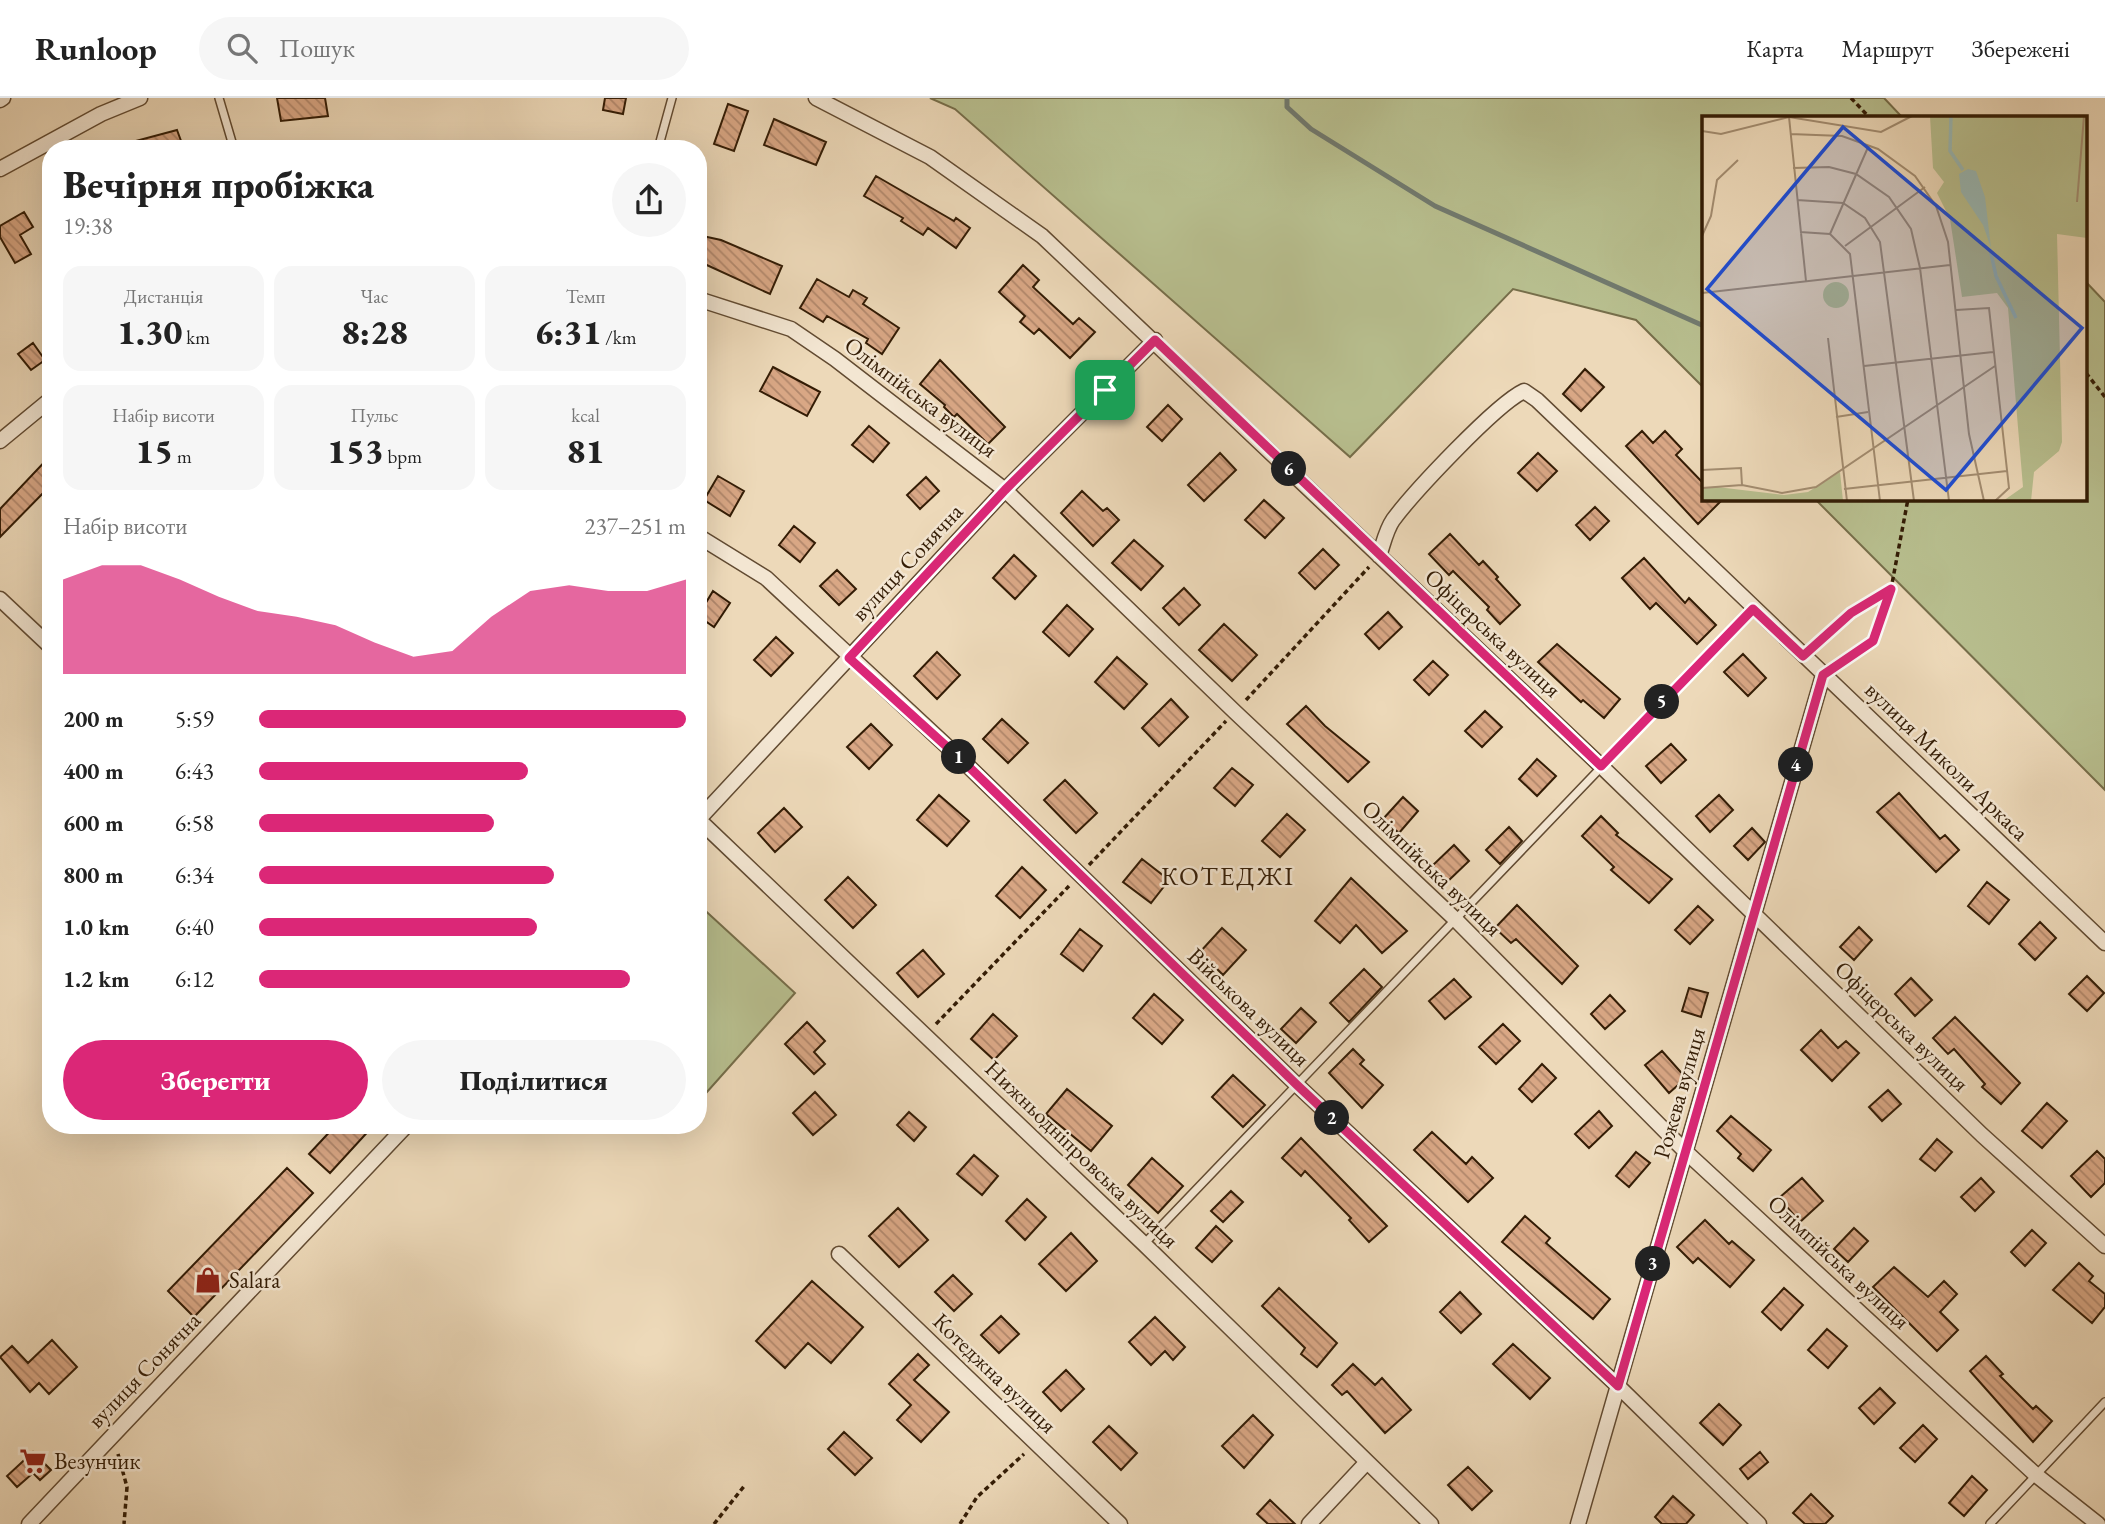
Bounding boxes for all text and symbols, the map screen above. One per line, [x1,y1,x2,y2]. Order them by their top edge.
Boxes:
search box [199,17,689,80]
text: Runloop [35,27,157,70]
icon: search [223,29,261,67]
text: Пошук [279,31,355,65]
text: Карта [1746,33,1804,64]
text: Маршрут [1842,33,1934,64]
text: Збережені [1972,33,2070,64]
inset map [1702,116,2088,500]
text: Вечірня пробіжка [63,160,374,209]
button: share [612,163,686,237]
text: 19:38 [63,211,113,241]
text: Дистанція [124,284,203,309]
text: Час [360,284,389,309]
text: Темп [566,284,605,309]
text: 1.30 [117,309,183,354]
text: 8:28 [341,309,408,354]
text: 6:31 [535,309,601,354]
text: km [183,325,210,350]
text: /km [601,325,636,350]
street label: Олімпійська вулиця [838,330,1004,464]
pin [1075,360,1135,420]
icon: arrive [1086,371,1124,409]
text: Набір висоти [112,403,215,428]
text: Пульс [350,403,399,428]
text: kcal [571,403,600,428]
text: 15 [135,428,173,473]
text: 153 [327,428,384,473]
text: 81 [567,428,604,473]
text: m [173,444,192,469]
text: bpm [384,444,422,469]
pin: 6 [1272,452,1306,486]
text: 6 [1283,456,1294,481]
street label: вулиця Сонячна [845,496,970,627]
text: Набір висоти [63,511,187,541]
text: 237–251 m [585,511,686,541]
street label: Офіцерська вулиця [1418,562,1568,704]
street label: вулиця Миколи Аркаса [1859,675,2036,848]
pin: 5 [1644,684,1680,720]
text: 5 [1656,689,1667,714]
text: 200 m [63,704,124,734]
text: 5:59 [175,704,214,734]
pin: 1 [942,740,976,774]
text: 1 [953,744,964,769]
pin: 4 [1778,748,1814,782]
text: 4 [1790,752,1801,777]
text: 400 m [63,756,124,786]
text: 6:43 [175,756,214,786]
street label: Олімпійська вулиця [1355,793,1509,943]
text: 600 m [63,808,124,838]
text: 6:58 [175,808,214,838]
district label: КОТЕДЖІ [1161,859,1295,893]
text: 800 m [63,860,124,890]
text: 6:34 [175,860,214,890]
text: 1.0 km [63,912,130,942]
text: 6:40 [175,912,214,942]
street label: Військова вулиця [1181,941,1317,1073]
street label: Офіцерська вулиця [1828,954,1976,1098]
text: 1.2 km [63,964,130,994]
text: 6:12 [175,964,214,994]
street label: Рожева вулиця [1646,1024,1712,1162]
button: Зберегти [63,1040,368,1120]
button: Поділитися [382,1040,686,1120]
street label: Нижньодніпровська вулиця [979,1053,1185,1255]
pin: 2 [1314,1100,1350,1136]
text: 2 [1326,1105,1337,1130]
street label: Олімпійська вулиця [1761,1188,1917,1336]
pin: 3 [1636,1246,1670,1282]
text: 3 [1647,1251,1658,1276]
shop icon: Salara [193,1265,223,1295]
place label: Salara [229,1265,281,1295]
street label: вулиця Сонячна [81,1305,208,1434]
street label: Котеджна вулиця [927,1306,1063,1440]
supermarket icon: Везунчик [18,1446,48,1476]
place label: Везунчик [54,1446,140,1476]

